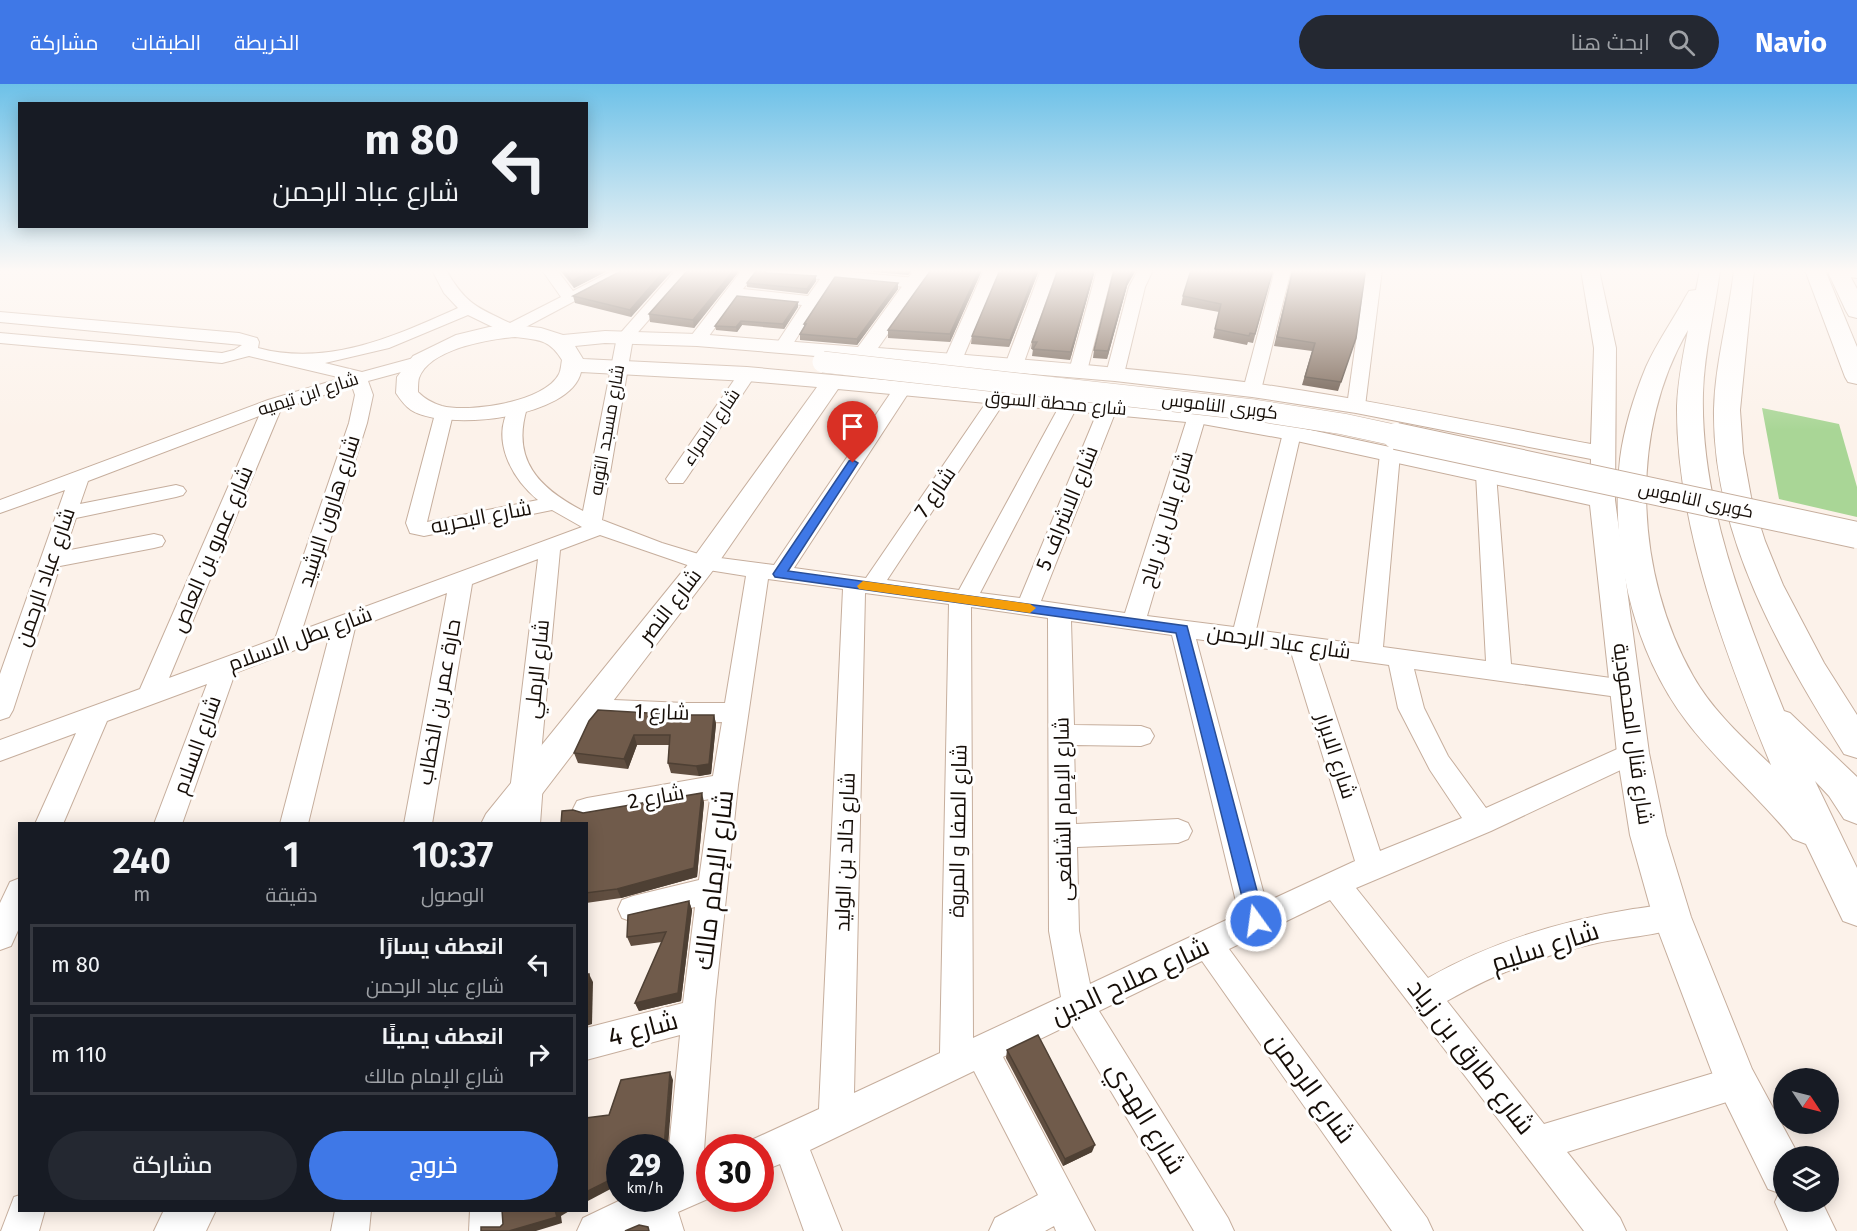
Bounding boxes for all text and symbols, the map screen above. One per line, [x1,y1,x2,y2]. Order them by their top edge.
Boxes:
search box [1299,15,1719,69]
icon: search [1665,26,1698,59]
text: Navio [1755,26,1827,59]
text: ابحث هنا [1571,29,1650,56]
text: مشاركة [30,30,99,56]
text: الطبقات [132,30,201,56]
text: الخريطة [234,30,300,56]
text: 80 m [365,115,459,165]
icon: left [480,126,558,204]
text: شارع عباد الرحمن [273,176,459,208]
street label: شارع مسجد التوبه [585,363,630,497]
street label: شارع ابن تيميه [255,367,361,422]
street label: شارع الامراء [677,385,745,470]
street label: شارع محطة السوق [984,386,1128,421]
street label: كوبرى الناموس [1161,388,1279,424]
pin [827,401,878,463]
icon: arrive [836,410,869,443]
street label: شارع هارون الرشيد [292,432,367,591]
street label: شارع الاشراف 5 [1030,442,1105,575]
street label: شارع بلال بن رباح [1133,448,1200,590]
street label: شارع عمرو بن العاص [165,462,260,636]
street label: شارع 7 [909,462,962,523]
street label: كوبرى الناموس [1637,477,1755,523]
street label: شارع البحريه [428,494,534,540]
street label: شارع عباد الرحمن [9,504,82,650]
street label: شارع النصر [632,564,708,650]
street label: شارع بطل الاسلام [224,601,376,678]
street label: حارة عمر بن الخطاب [412,617,466,787]
street label: شارع الرملي [519,618,558,720]
street label: شارع عباد الرحمن [1205,619,1353,666]
street label: شارع قنال المحمودية [1606,641,1659,827]
street label: شارع السلام [167,692,228,798]
street label: شارع 1 [634,698,690,727]
street label: شارع الابرار [1309,709,1362,802]
street label: شارع الإمام الشافعى [1048,717,1079,901]
street label: شارع الصفا و المروة [943,744,974,918]
street label: شارع خالد بن الوليد [829,772,862,932]
street label: شارع 2 [626,779,686,816]
street label: شارع الإمام مالك [688,788,742,972]
text: 1 [283,833,300,877]
text: 10:37 [412,833,493,877]
text: 240 [113,839,171,883]
text: m [133,882,150,906]
text: دقيقة [265,883,318,907]
text: الوصول [421,883,485,907]
position arrow [1224,889,1288,953]
street label: شارع سليم [1487,915,1603,981]
street label: شارع صلاح الدين [1046,931,1215,1032]
text: انعطف يسارًا [379,933,504,960]
icon: left [522,948,555,981]
text: 80 m [51,951,100,978]
street label: شارع طارق بن زياد [1400,973,1541,1141]
text: شارع عباد الرحمن [366,974,504,998]
street label: شارع 4 [605,1005,682,1054]
text: انعطف يمينًا [382,1023,504,1050]
street label: شارع الرحمن [1260,1027,1362,1150]
icon: right [522,1038,555,1071]
text: 110 m [51,1041,107,1068]
street label: شارع الهدي [1097,1056,1192,1182]
text: شارع الإمام مالك [365,1064,504,1088]
north arrow [1773,1068,1839,1134]
map controls [1773,1068,1839,1212]
button: مشاركة [48,1131,297,1200]
button: خروج [309,1131,558,1200]
speed limit sign: 30 [696,1134,774,1212]
button: layers [1773,1146,1839,1212]
text: 29 [629,1148,661,1184]
text: km/h [626,1179,664,1197]

